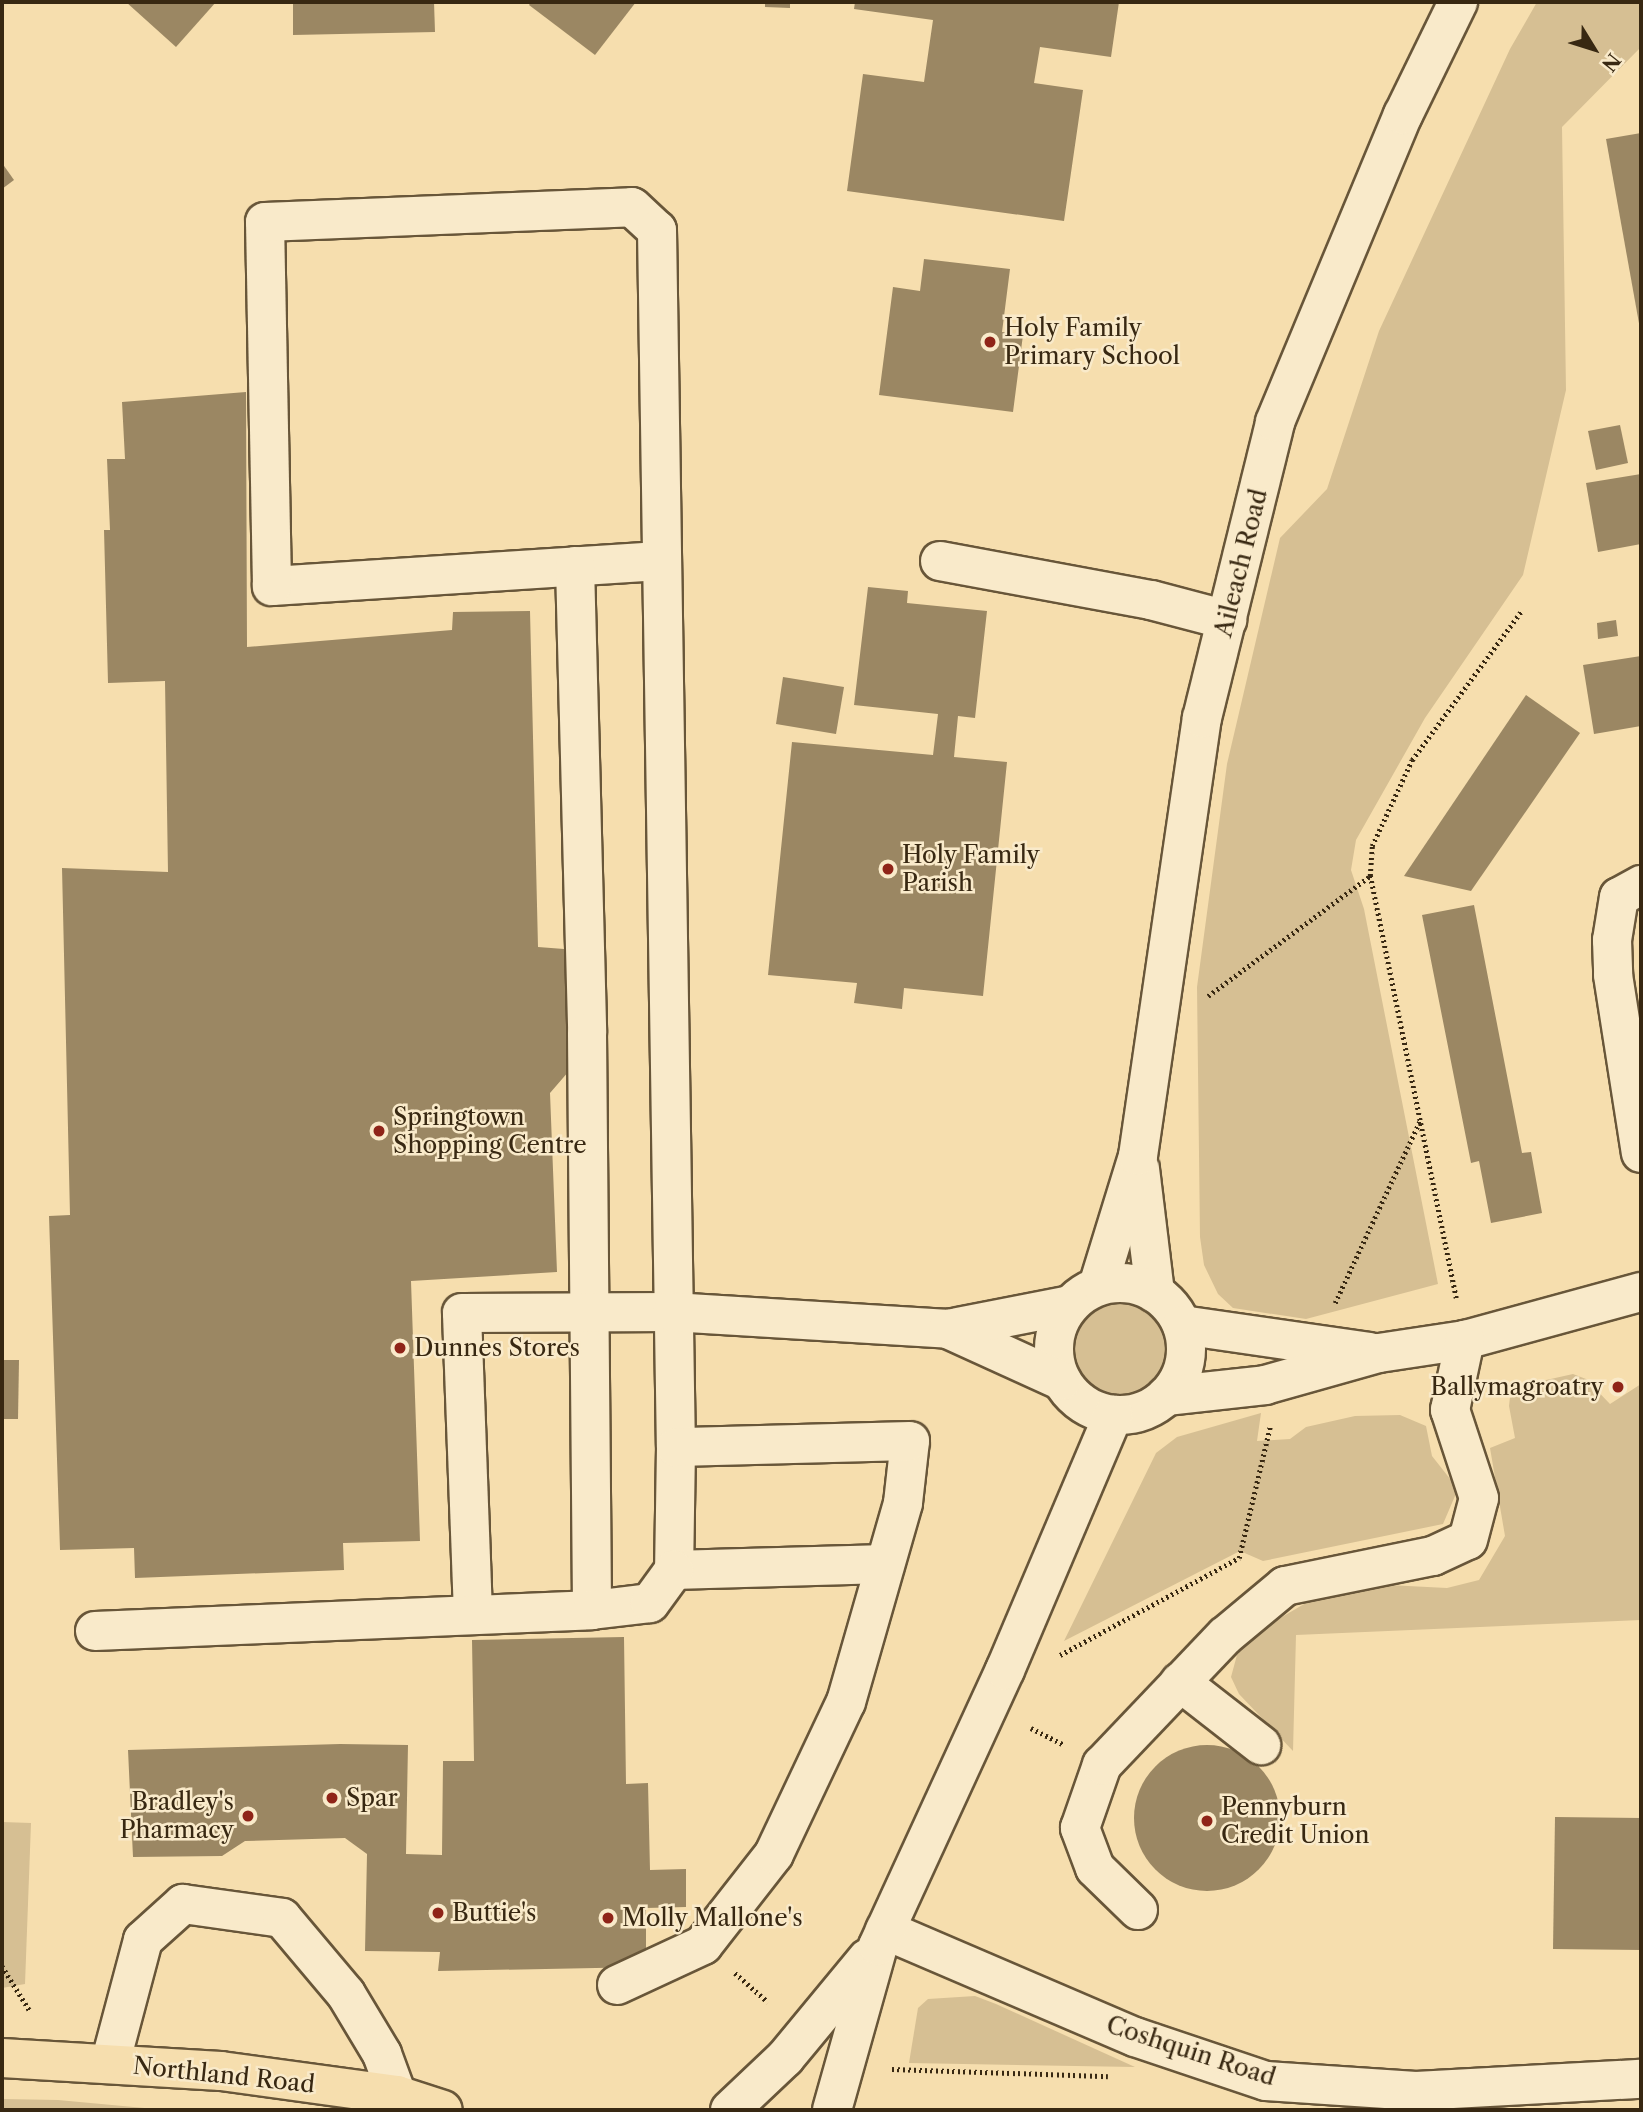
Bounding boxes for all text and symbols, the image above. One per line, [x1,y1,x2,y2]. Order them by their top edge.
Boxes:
north arrow [1559,14,1629,84]
text: N [1597,49,1625,76]
place label: Holy Family Primary School [1004,314,1181,370]
marker: Holy Family Primary School [982,334,998,350]
street label: Aileach Road [1209,486,1273,640]
place label: Holy Family Parish [902,841,1041,897]
marker: Holy Family Parish [880,861,896,877]
place label: Springtown Shopping Centre [393,1103,587,1159]
marker: Springtown Shopping Centre [371,1123,387,1139]
place label: Dunnes Stores [414,1334,580,1362]
marker: Dunnes Stores [392,1340,408,1356]
place label: Ballymagroatry [1430,1373,1604,1401]
marker: Ballymagroatry [1610,1379,1626,1395]
place label: Spar [346,1784,398,1812]
place label: Bradley's Pharmacy [120,1788,234,1844]
marker: Spar [324,1790,340,1806]
place label: Pennyburn Credit Union [1221,1793,1370,1849]
marker: Bradley's Pharmacy [240,1808,256,1824]
marker: Pennyburn Credit Union [1199,1813,1215,1829]
place label: Buttie's [452,1899,536,1927]
place label: Molly Mallone's [622,1904,804,1932]
marker: Buttie's [430,1905,446,1921]
marker: Molly Mallone's [600,1910,616,1926]
street label: Coshquin Road [1103,2010,1279,2092]
street label: Northland Road [132,2051,316,2099]

